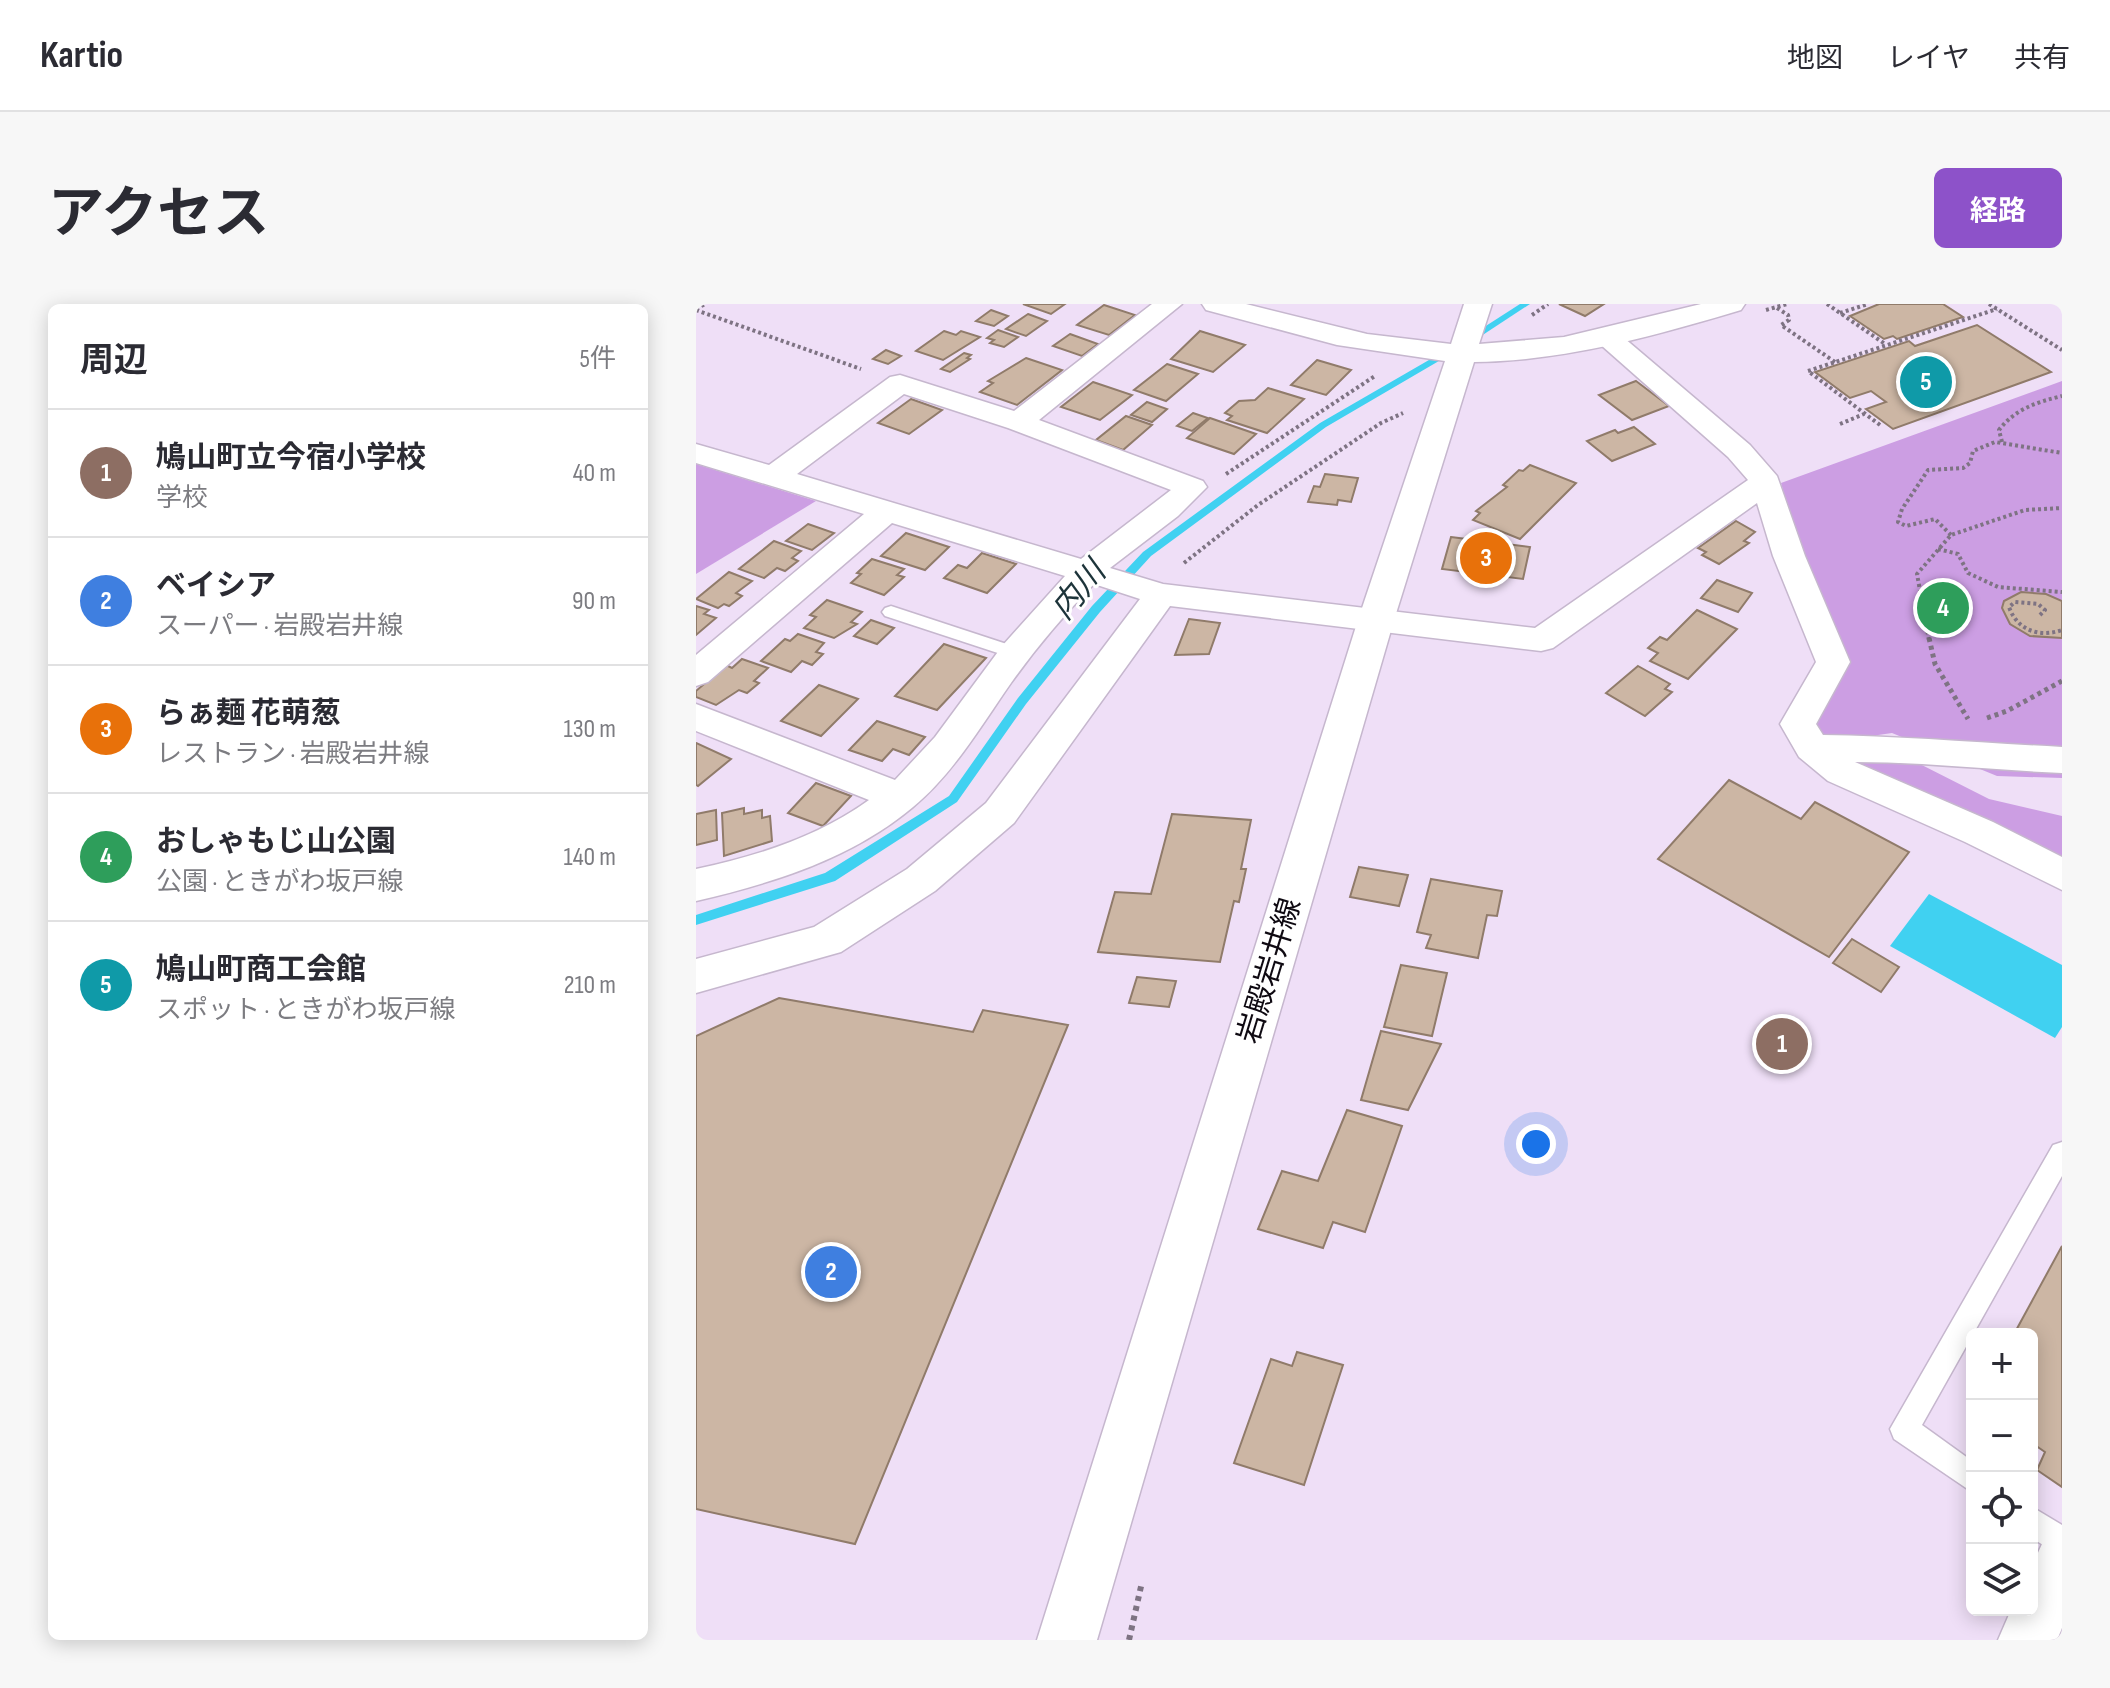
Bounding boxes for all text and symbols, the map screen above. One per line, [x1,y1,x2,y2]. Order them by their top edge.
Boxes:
text: Kartio [40,33,123,78]
text: 地図 [1787,42,1843,75]
text: レイヤ [1887,42,1970,75]
text: 共有 [2014,42,2070,75]
button: 経路 [1934,168,2062,248]
text: アクセス [48,182,269,249]
text: 周辺 [80,340,148,381]
text: 5件 [580,344,616,375]
pin: 5 [1900,352,1952,412]
text: 鳩山町立今宿小学校 [156,440,426,476]
text: 1 [101,458,111,489]
text: 40 m [573,458,616,489]
text: 学校 [156,483,208,514]
pin: 3 [1460,528,1512,588]
water label: 内川 [1043,552,1116,628]
text: ベイシア [156,568,276,604]
pin: 4 [1917,578,1969,638]
text: 2 [100,586,112,617]
text: 90 m [572,586,616,617]
text: スーパー · 岩殿岩井線 [156,611,403,642]
text: らぁ麺 花萌葱 [156,696,341,732]
text: 3 [100,714,112,745]
text: 130 m [564,714,616,745]
text: レストラン · 岩殿岩井線 [156,739,429,770]
text: おしゃもじ山公園 [156,824,396,860]
text: 4 [100,842,112,873]
text: 140 m [564,842,616,873]
text: 公園 · ときがわ坂戸線 [156,867,403,898]
street label: 岩殿岩井線 [1231,894,1309,1048]
text: 鳩山町商工会館 [156,952,366,988]
text: 5 [100,970,112,1001]
text: 210 m [564,970,616,1001]
text: スポット · ときがわ坂戸線 [156,995,455,1026]
pin: 1 [1756,1014,1808,1074]
your location [1516,1124,1556,1164]
pin: 2 [805,1242,857,1302]
map controls [1966,1328,2038,1616]
button: + [1966,1328,2038,1400]
button: − [1966,1400,2038,1472]
button: locate [1966,1472,2038,1544]
button: layers [1966,1544,2038,1616]

